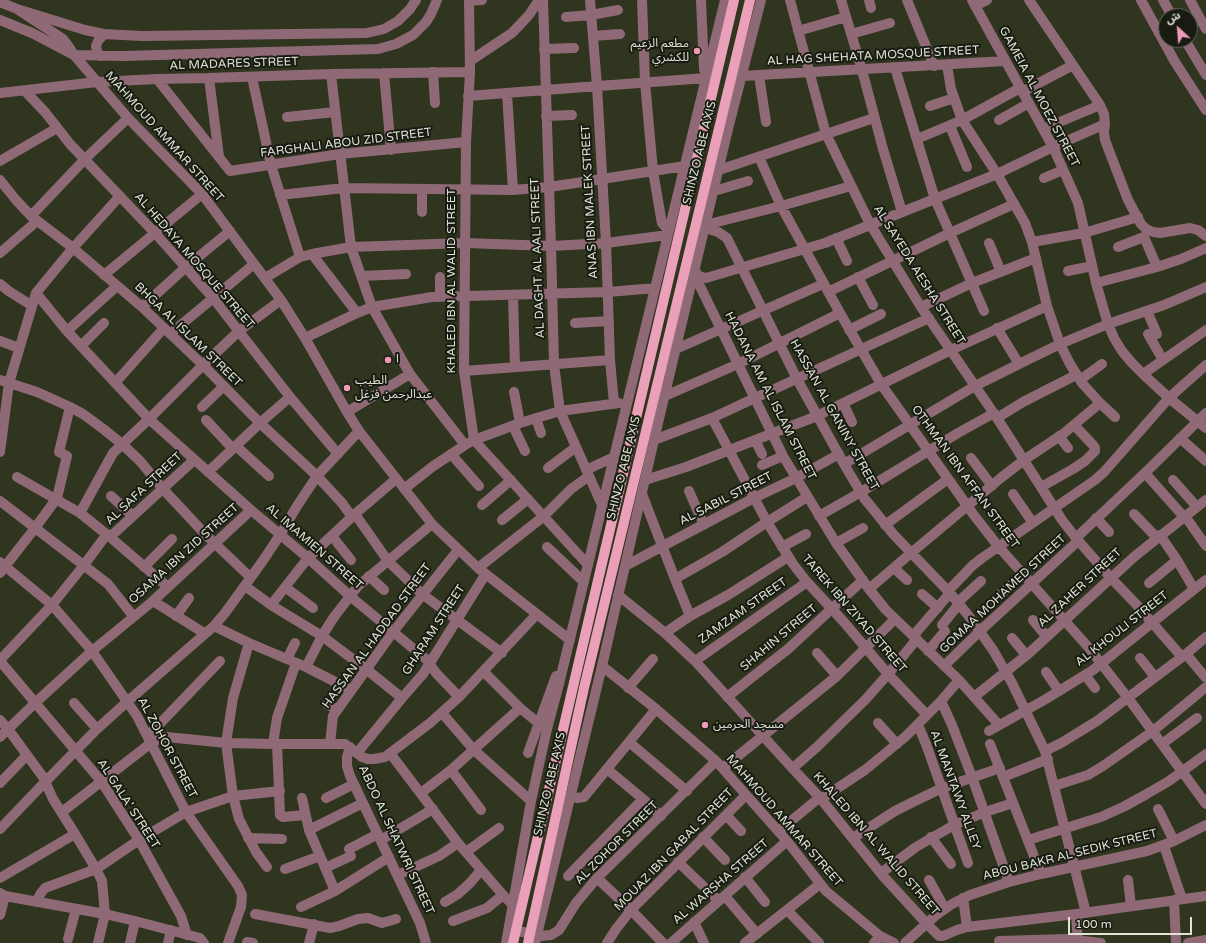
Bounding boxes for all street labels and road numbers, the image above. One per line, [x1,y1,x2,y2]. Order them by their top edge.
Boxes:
street label: GAMEIA AL MOEZ STREET [996,24,1082,170]
street label: AL HAG SHEHATA MOSQUE STREET [766,43,980,69]
street label: AL MADARES STREET [169,55,299,73]
street label: MAHMOUD AMMAR STREET [102,69,226,205]
street label: SHINZO ABE AXIS [680,100,720,206]
street label: FARGHALI ABOU ZID STREET [259,125,433,161]
street label: ANAS IBN MALEK STREET [579,125,601,279]
street label: AL DAGHT AL AALI STREET [528,177,548,339]
street label: KHALED IBN AL WALID STREET [445,188,459,374]
street label: AL HEDAYA MOSQUE STREET [131,190,257,332]
street label: AL SAYEDA AESHA STREET [870,203,968,347]
street label: BHGA AL ISLAM STREET [131,280,245,390]
street label: HADANA AM AL ISLAM STREET [721,310,819,482]
street label: HASSAN AL GANINY STREET [786,337,882,493]
street label: OTHMAN IBN AFFAN STREET [908,403,1022,551]
street label: SHINZO ABE AXIS [604,415,644,521]
street label: AL SAFA STREET [103,450,185,528]
street label: AL SABIL STREET [677,469,775,529]
street label: OSAMA IBN ZID STREET [126,501,242,607]
street label: AL IMAMIEN STREET [263,501,365,593]
street label: GOMAA MOHAMED STREET [937,532,1069,656]
street label: AL ZAHER STREET [1035,545,1125,631]
street label: TAREK IBN ZIYAD STREET [799,552,909,676]
street label: HASSAN AL HADDAD STREET [319,561,435,711]
street label: ZAMZAM STREET [696,575,790,647]
street label: GHARAM STREET [399,582,469,678]
street label: AL KHOULI STREET [1073,588,1171,670]
street label: SHAHIN STREET [738,602,820,674]
street label: AL ZOHOR STREET [134,695,200,801]
street label: AL MANTAWY ALLEY [927,728,983,852]
street label: SHINZO ABE AXIS [531,731,569,837]
street label: MAHMOUD AMMAR STREET [723,752,845,890]
street label: AL GALA' STREET [94,757,162,851]
street label: ABDO AL SHATWRI STREET [355,763,437,917]
street label: KHALED IBN AL WALID STREET [810,769,942,919]
street label: MOUAZ IBN GABAL STREET [611,786,737,914]
street label: AL ZOHOR STREET [572,798,662,888]
street label: ABOU BAKR AL SEDIK STREET [981,826,1159,884]
street label: AL WARSHA STREET [670,836,772,928]

